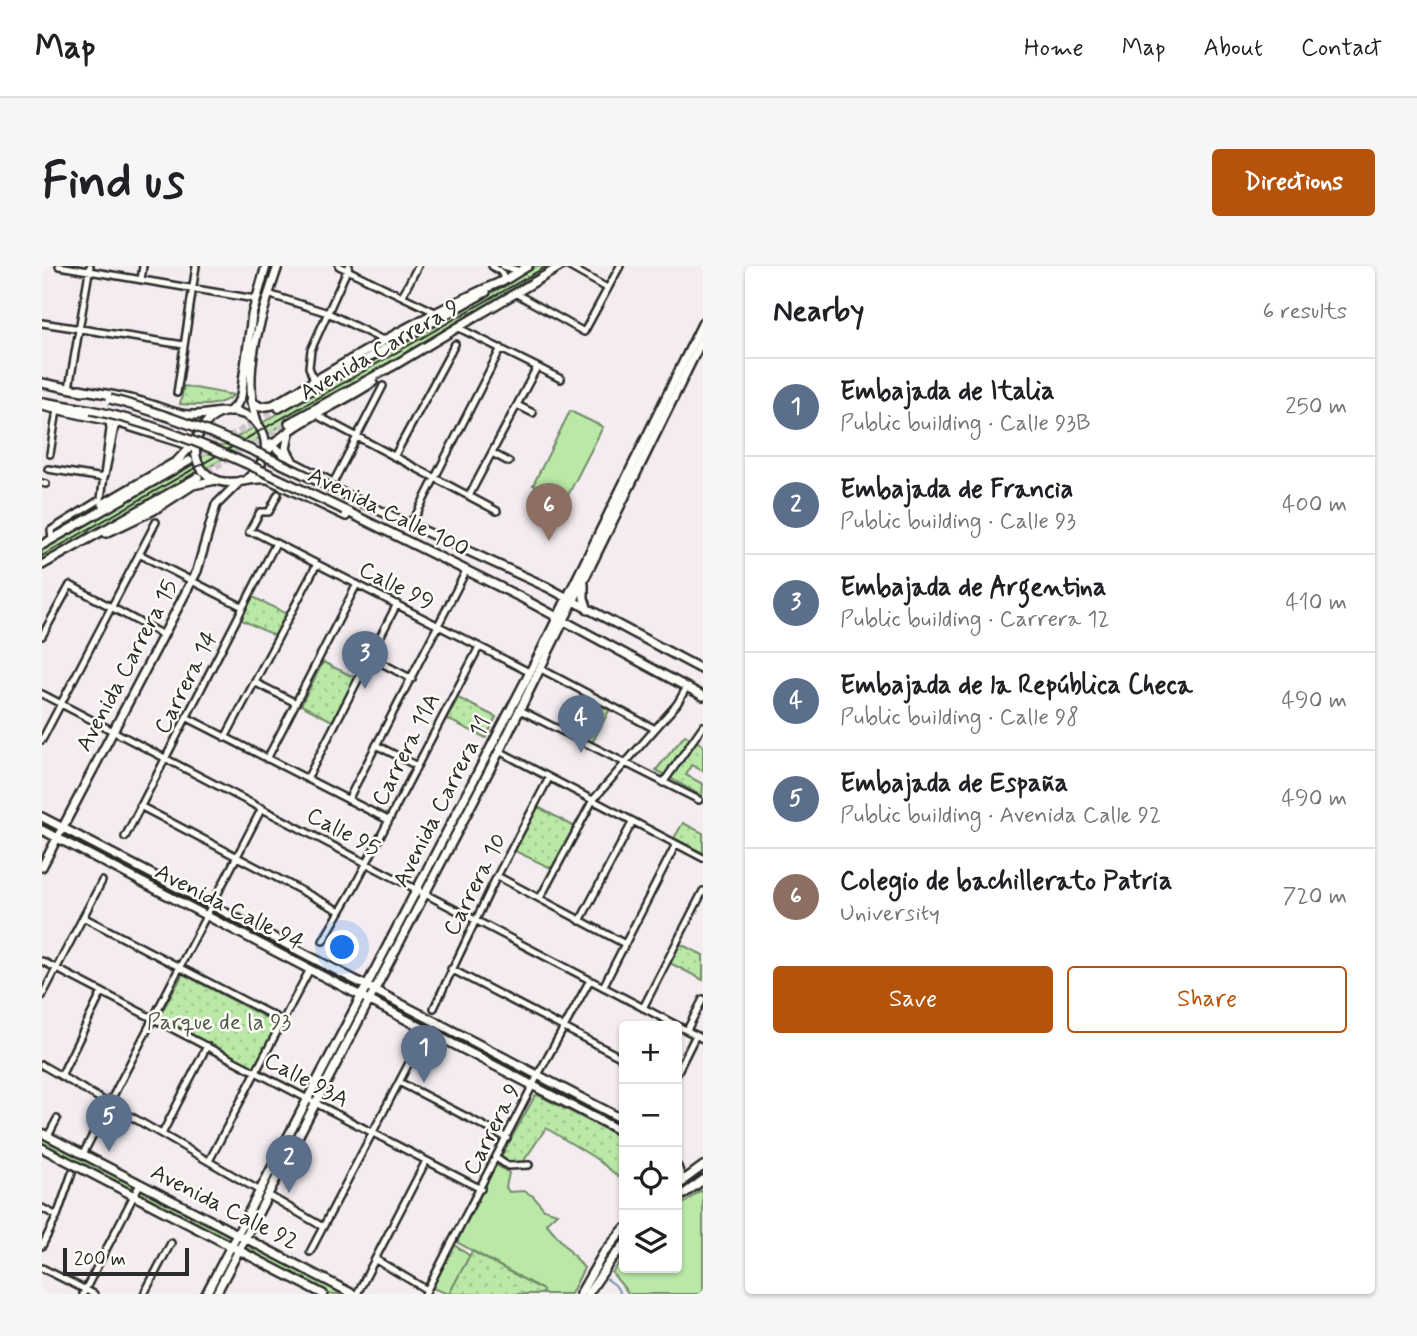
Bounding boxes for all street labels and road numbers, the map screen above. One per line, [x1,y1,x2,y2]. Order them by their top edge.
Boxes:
street label: Avenida Carrera 9 [295,293,465,409]
street label: Avenida Calle 100 [303,461,474,565]
street label: Calle 99 [353,555,439,618]
street label: Avenida Carrera 15 [70,575,186,757]
street label: Carrera 14 [148,626,226,740]
street label: Carrera 11A [365,688,448,812]
street label: Avenida Carrera 11 [387,711,499,893]
street label: Calle 95 [301,801,385,865]
street label: Carrera 10 [437,829,514,941]
street label: Avenida Calle 94 [149,857,309,958]
street label: Calle 93A [259,1046,354,1116]
street label: Carrera 9 [457,1079,529,1181]
street label: Avenida Calle 92 [146,1157,304,1255]

